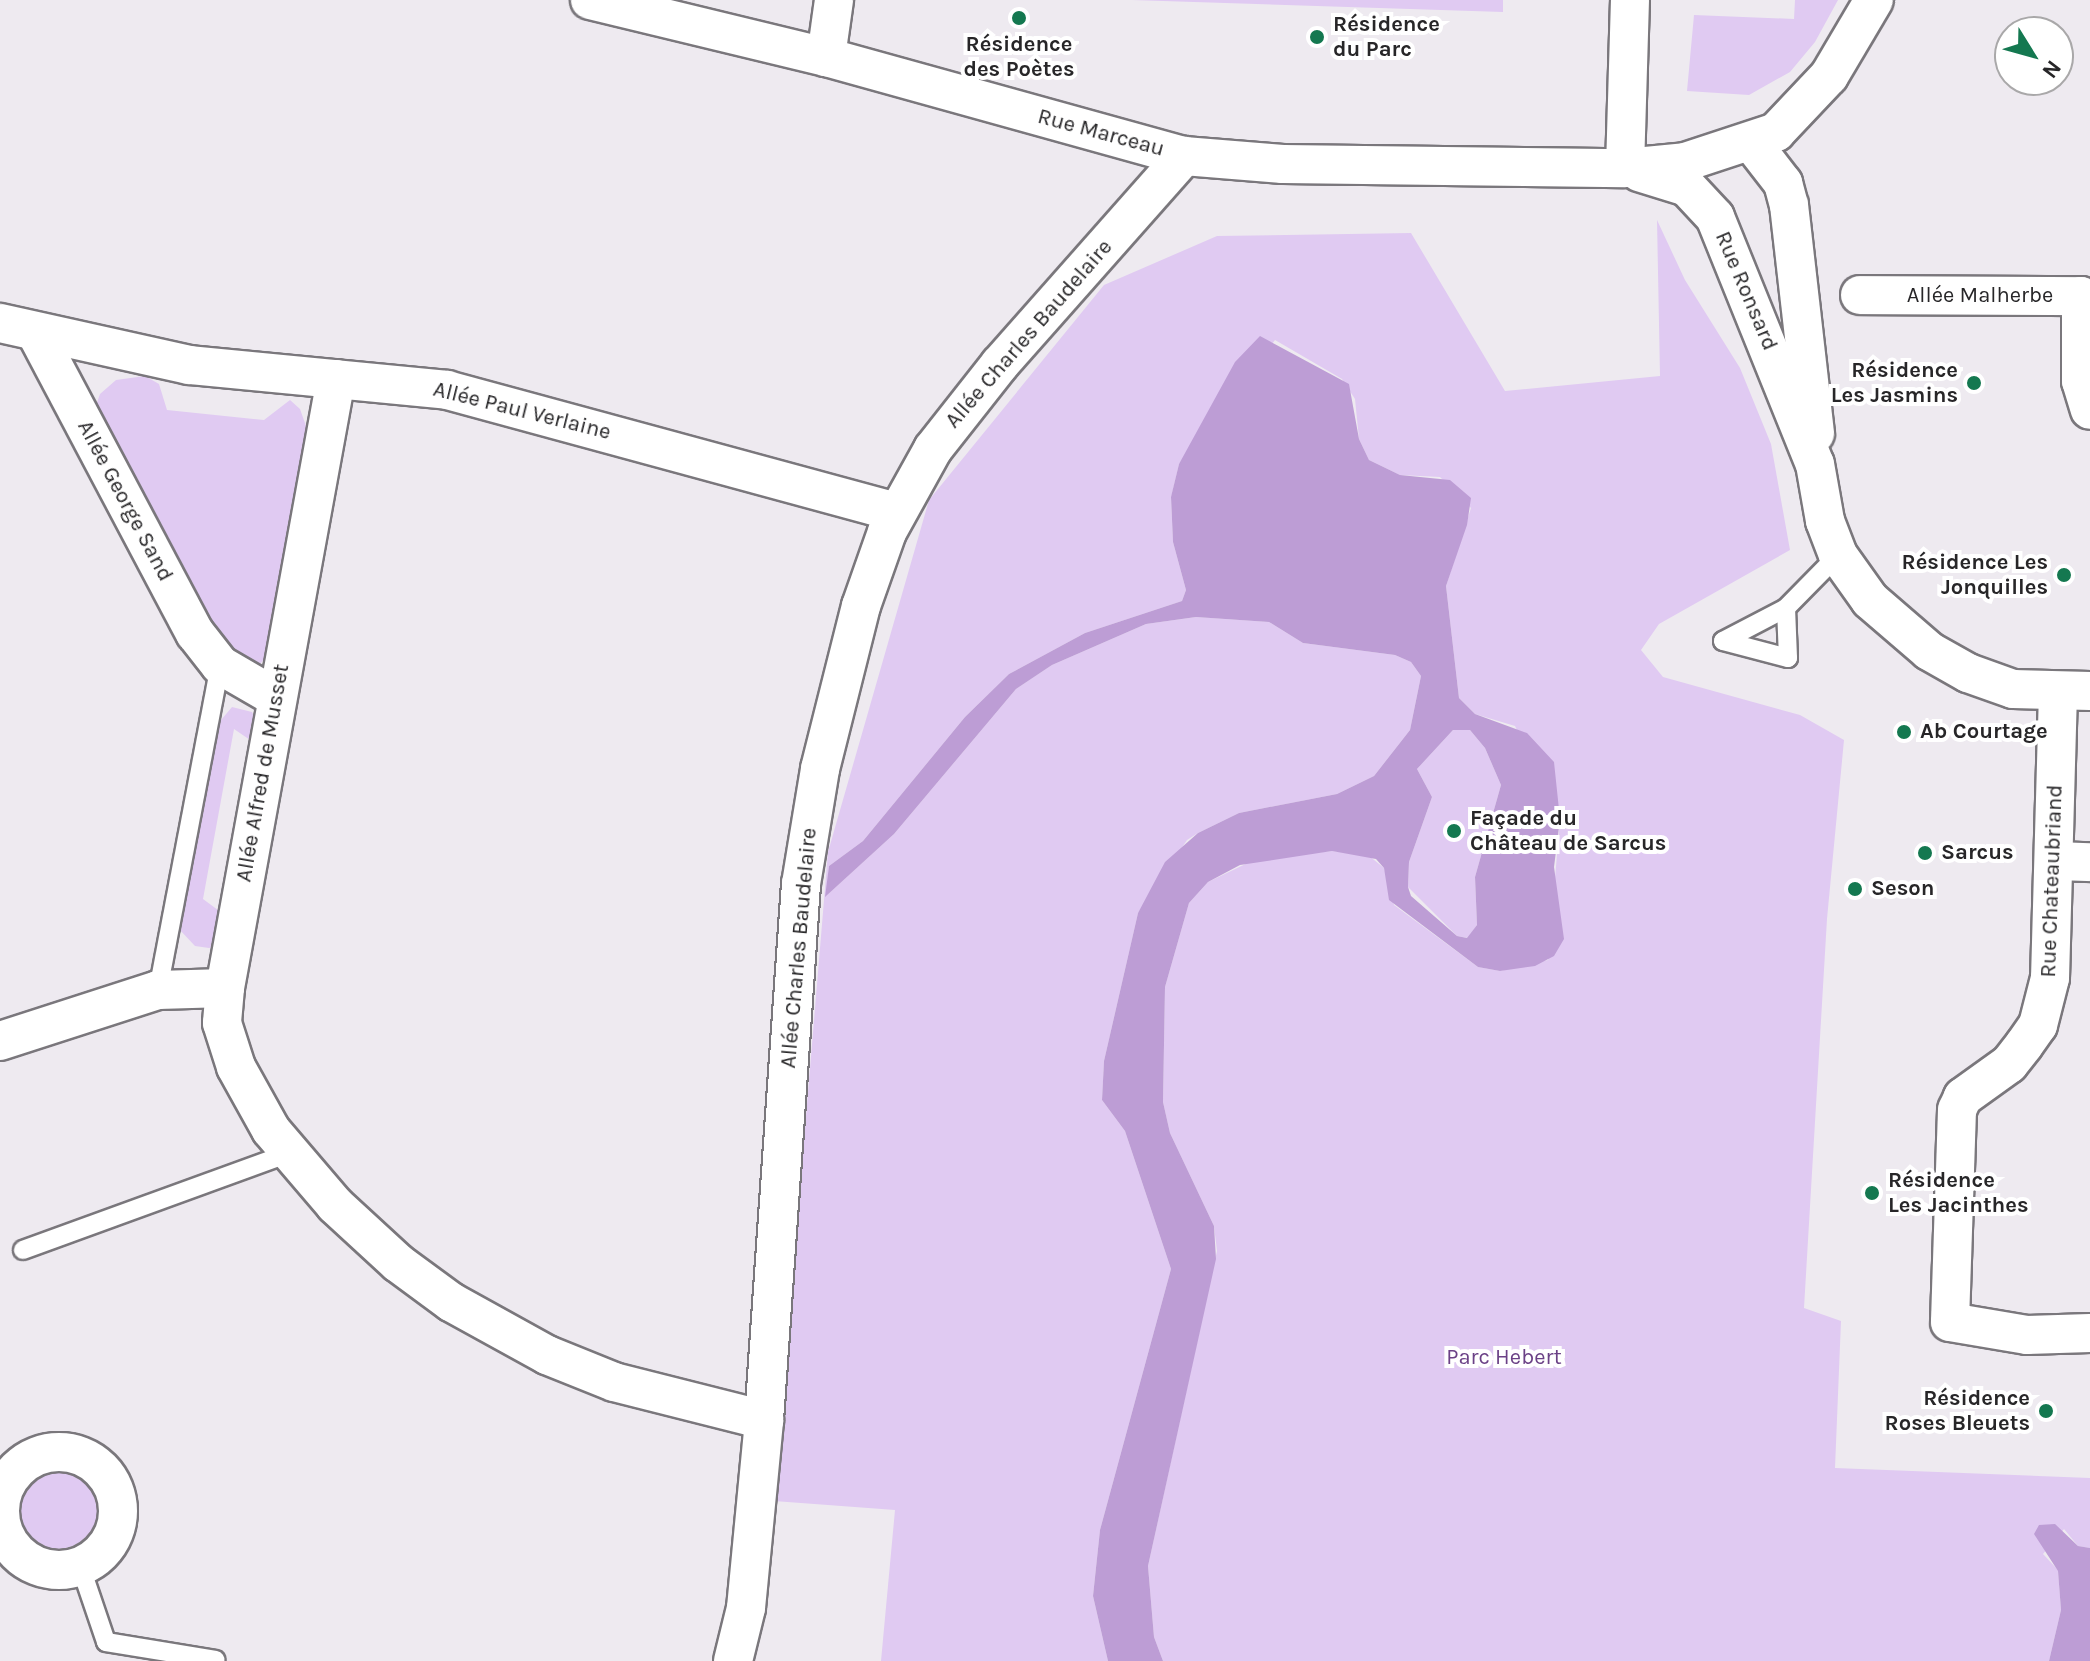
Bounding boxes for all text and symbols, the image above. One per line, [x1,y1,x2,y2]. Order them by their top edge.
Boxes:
marker: Résidence des Poètes [1010,9,1028,27]
place label: Résidence du Parc [1333,11,1440,62]
north arrow [1994,16,2074,96]
marker: Résidence du Parc [1308,28,1326,46]
place label: Résidence des Poètes [963,31,1075,82]
text: N [2036,55,2067,83]
street label: Rue Marceau [1035,103,1167,163]
street label: Rue Ronsard [1709,228,1783,354]
street label: Allée Charles Baudelaire [940,234,1118,434]
street label: Allée Malherbe [1907,283,2053,309]
place label: Résidence Les Jasmins [1831,357,1958,408]
marker: Résidence Les Jasmins [1965,374,1983,392]
street label: Allée Paul Verlaine [430,376,614,446]
street label: Allée George Sand [71,416,179,586]
place label: Résidence Les Jonquilles [1901,549,2048,600]
marker: Résidence Les Jonquilles [2055,566,2073,584]
street label: Allée Alfred de Musset [231,662,295,884]
place label: Ab Courtage [1920,719,2048,745]
marker: Ab Courtage [1895,723,1913,741]
street label: Rue Chateaubriand [2035,784,2069,978]
place label: Façade du Château de Sarcus [1470,805,1666,856]
marker: Façade du Château de Sarcus [1445,822,1463,840]
street label: Allée Charles Baudelaire [775,827,823,1069]
place label: Sarcus [1941,840,2014,866]
marker: Sarcus [1916,844,1934,862]
place label: Seson [1871,876,1934,902]
marker: Seson [1846,880,1864,898]
place label: Résidence Les Jacinthes [1888,1167,2029,1218]
marker: Résidence Les Jacinthes [1863,1184,1881,1202]
park label: Parc Hebert [1446,1345,1562,1371]
place label: Résidence Roses Bleuets [1885,1385,2030,1436]
marker: Résidence Roses Bleuets [2037,1402,2055,1420]

